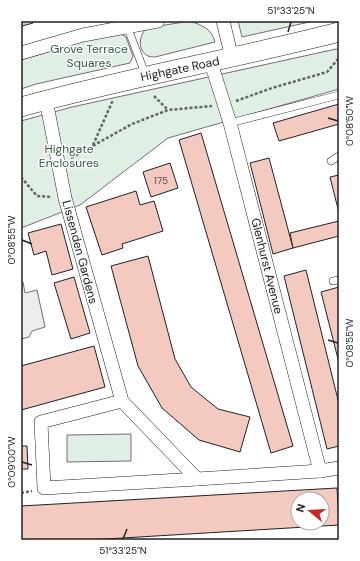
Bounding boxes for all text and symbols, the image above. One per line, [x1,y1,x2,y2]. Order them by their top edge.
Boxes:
text: 51°33'25"N [267,4,315,17]
park label: Grove Terrace Squares [50,41,128,71]
street label: Highgate Road [139,53,221,85]
text: 0°08'50"W [343,96,356,146]
park label: Highgate Enclosures [39,141,99,171]
house number: 175 [154,174,168,187]
street label: Lissenden Gardens [58,199,102,305]
text: 0°08'55"W [5,215,18,265]
street label: Glenhurst Avenue [247,216,287,316]
text: 0°08'55"W [343,318,356,368]
text: 0°09'00"W [5,436,18,488]
north arrow [290,491,330,531]
text: N [293,502,308,514]
text: 51°33'25"N [99,544,147,557]

